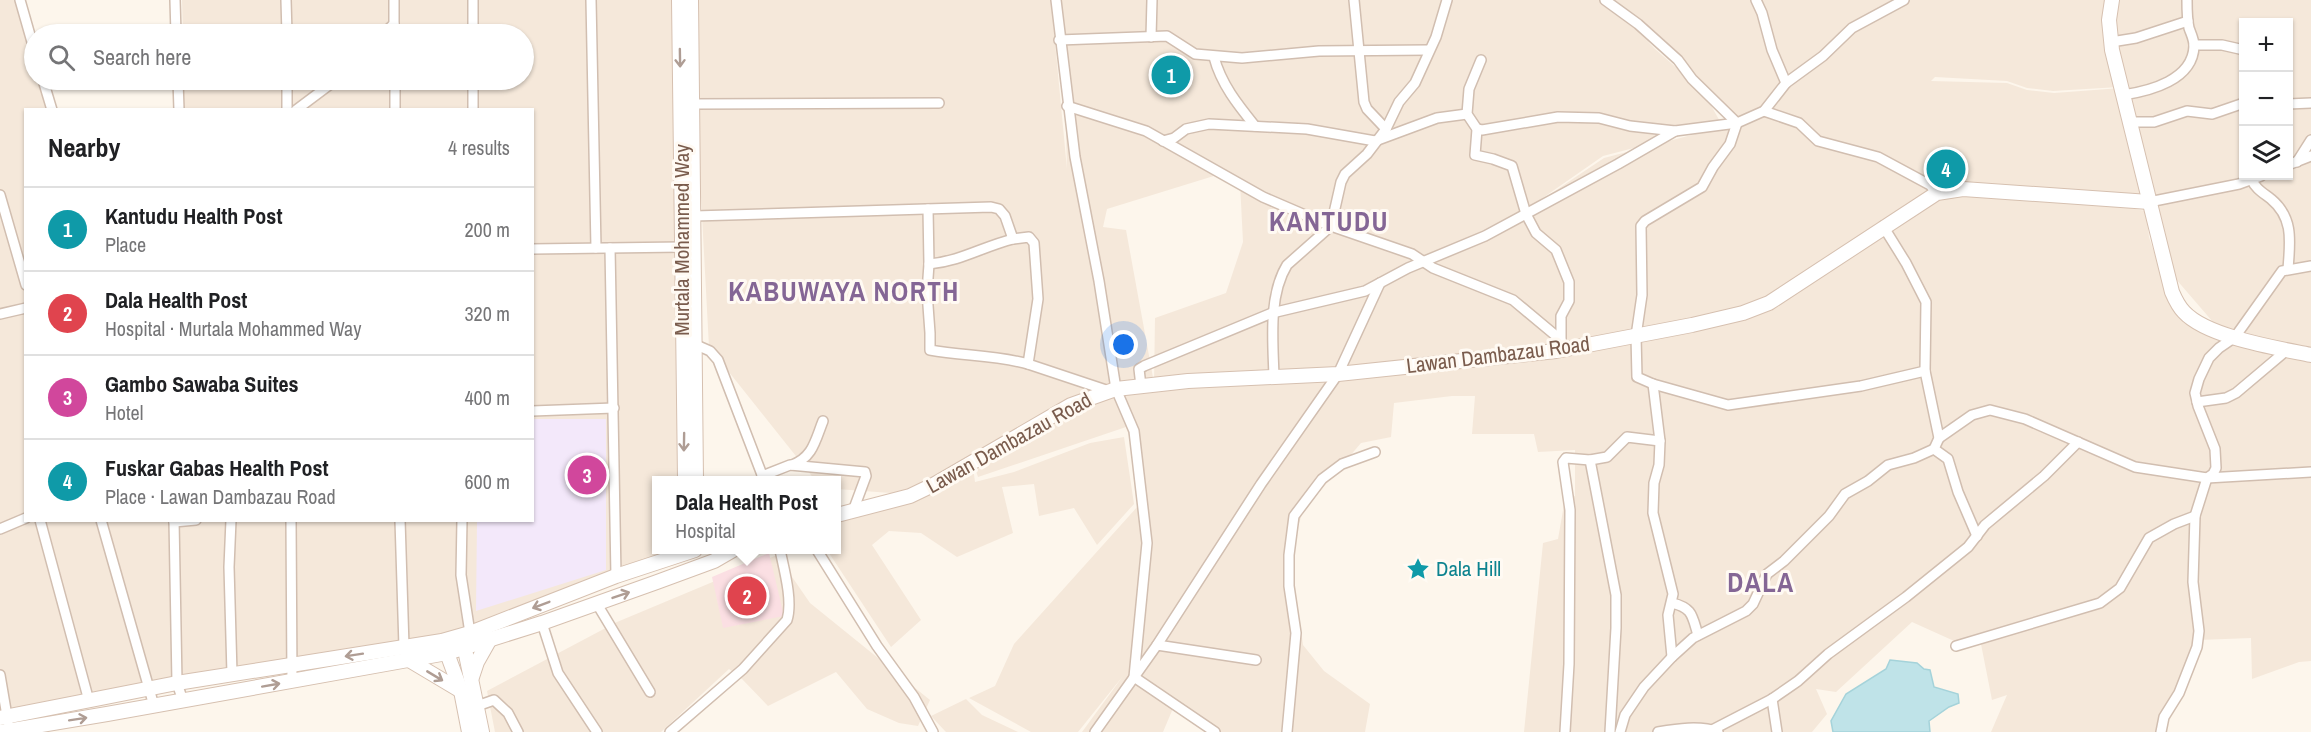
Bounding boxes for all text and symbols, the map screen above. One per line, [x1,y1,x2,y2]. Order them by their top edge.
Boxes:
map controls [2239,18,2293,180]
button: + [2239,18,2293,72]
search box [24,24,534,90]
icon: search [45,41,78,74]
text: Search here [93,42,191,72]
one-way arrow [674,48,686,68]
pin: 1 [1152,52,1190,98]
button: − [2239,72,2293,126]
button: layers [2239,126,2293,180]
text: Nearby [48,130,120,165]
text: 4 results [448,134,510,161]
street label: Murtala Mohammed Way [667,144,696,336]
pin: 4 [1926,146,1966,192]
text: Kantudu Health Post [105,201,282,231]
district label: KANTUDU [1269,203,1389,239]
text: 1 [63,216,72,243]
text: 200 m [464,216,510,243]
text: Place [105,231,146,258]
district label: KABUWAYA NORTH [728,273,960,309]
text: Dala Health Post [105,285,247,315]
text: 2 [63,300,72,327]
text: 320 m [464,300,510,327]
text: Hospital · Murtala Mohammed Way [105,315,361,342]
street label: Lawan Dambazau Road [1404,329,1591,380]
your location [1109,330,1138,359]
text: Gambo Sawaba Suites [105,369,299,399]
text: 3 [63,384,72,411]
text: 400 m [464,384,510,411]
street label: Lawan Dambazau Road [921,385,1097,500]
text: Hotel [105,399,143,426]
one-way arrow [678,432,690,452]
pin: 3 [568,452,606,498]
text: Fuskar Gabas Health Post [105,453,329,483]
text: 4 [63,468,72,495]
text: 600 m [464,468,510,495]
popup [652,476,841,554]
text: Place · Lawan Dambazau Road [105,483,336,510]
text: Dala Health Post [675,487,818,517]
text: Hospital [675,517,735,544]
place label: Dala Hill [1436,554,1501,583]
place icon: Dala Hill [1405,556,1431,582]
district label: DALA [1727,564,1795,600]
pin: 2 [728,574,766,618]
one-way arrow [611,589,630,600]
one-way arrow [532,601,551,612]
one-way arrow [344,650,364,661]
one-way arrow [426,671,443,683]
one-way arrow [260,679,280,690]
one-way arrow [68,713,88,724]

